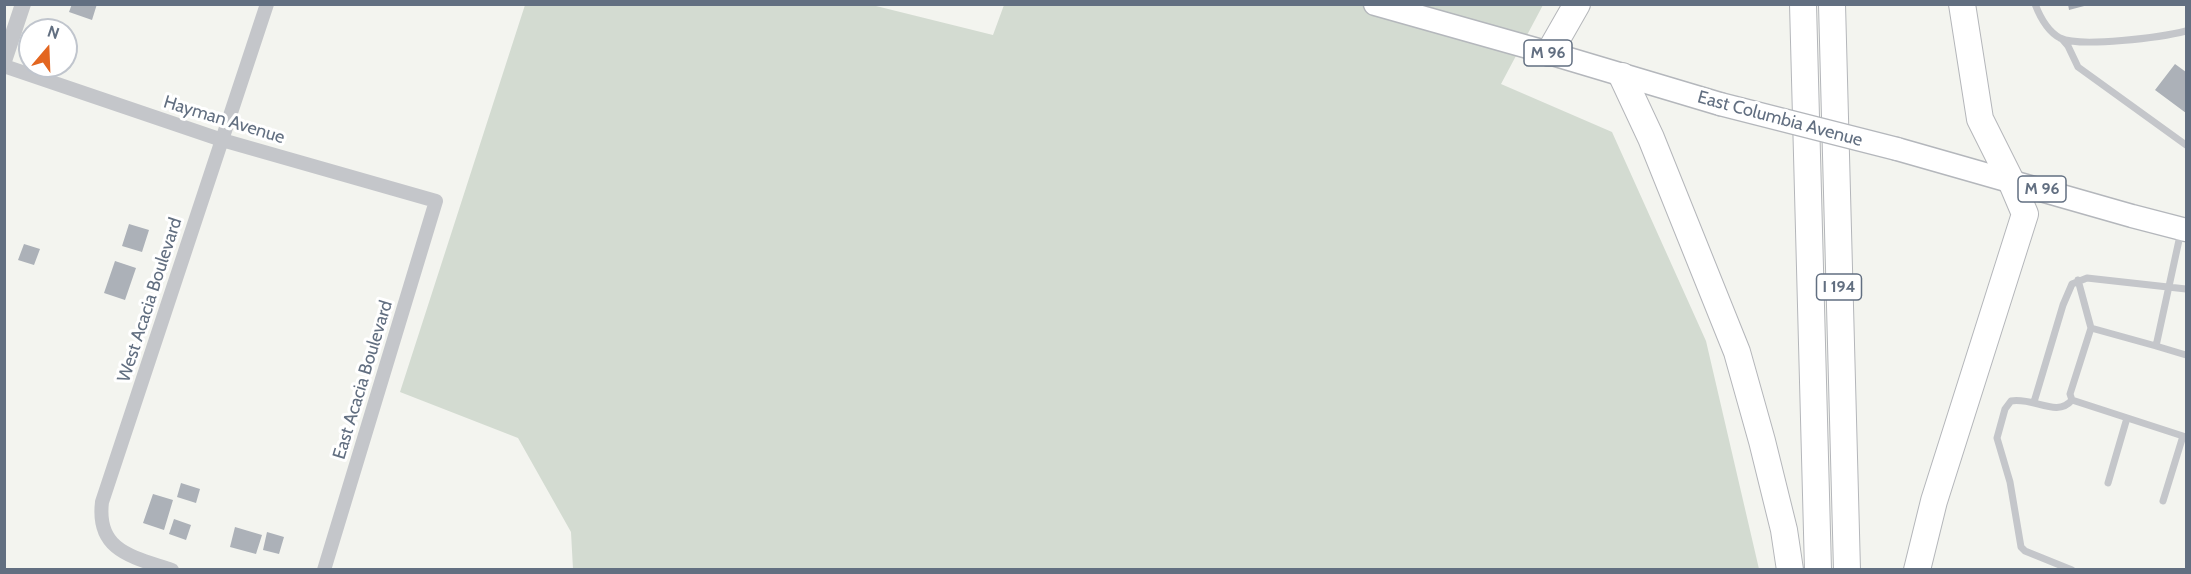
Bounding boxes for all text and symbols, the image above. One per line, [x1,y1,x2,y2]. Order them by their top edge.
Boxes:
north arrow [18,18,78,78]
text: N [45,22,62,43]
road number: M 96 [1524,40,1572,66]
street label: East Columbia Avenue [1695,87,1865,151]
street label: Hayman Avenue [161,91,287,149]
road number: M 96 [2018,176,2066,202]
street label: West Acacia Boulevard [113,215,187,385]
road number: I 194 [1816,274,1862,300]
street label: East Acacia Boulevard [329,298,397,462]

